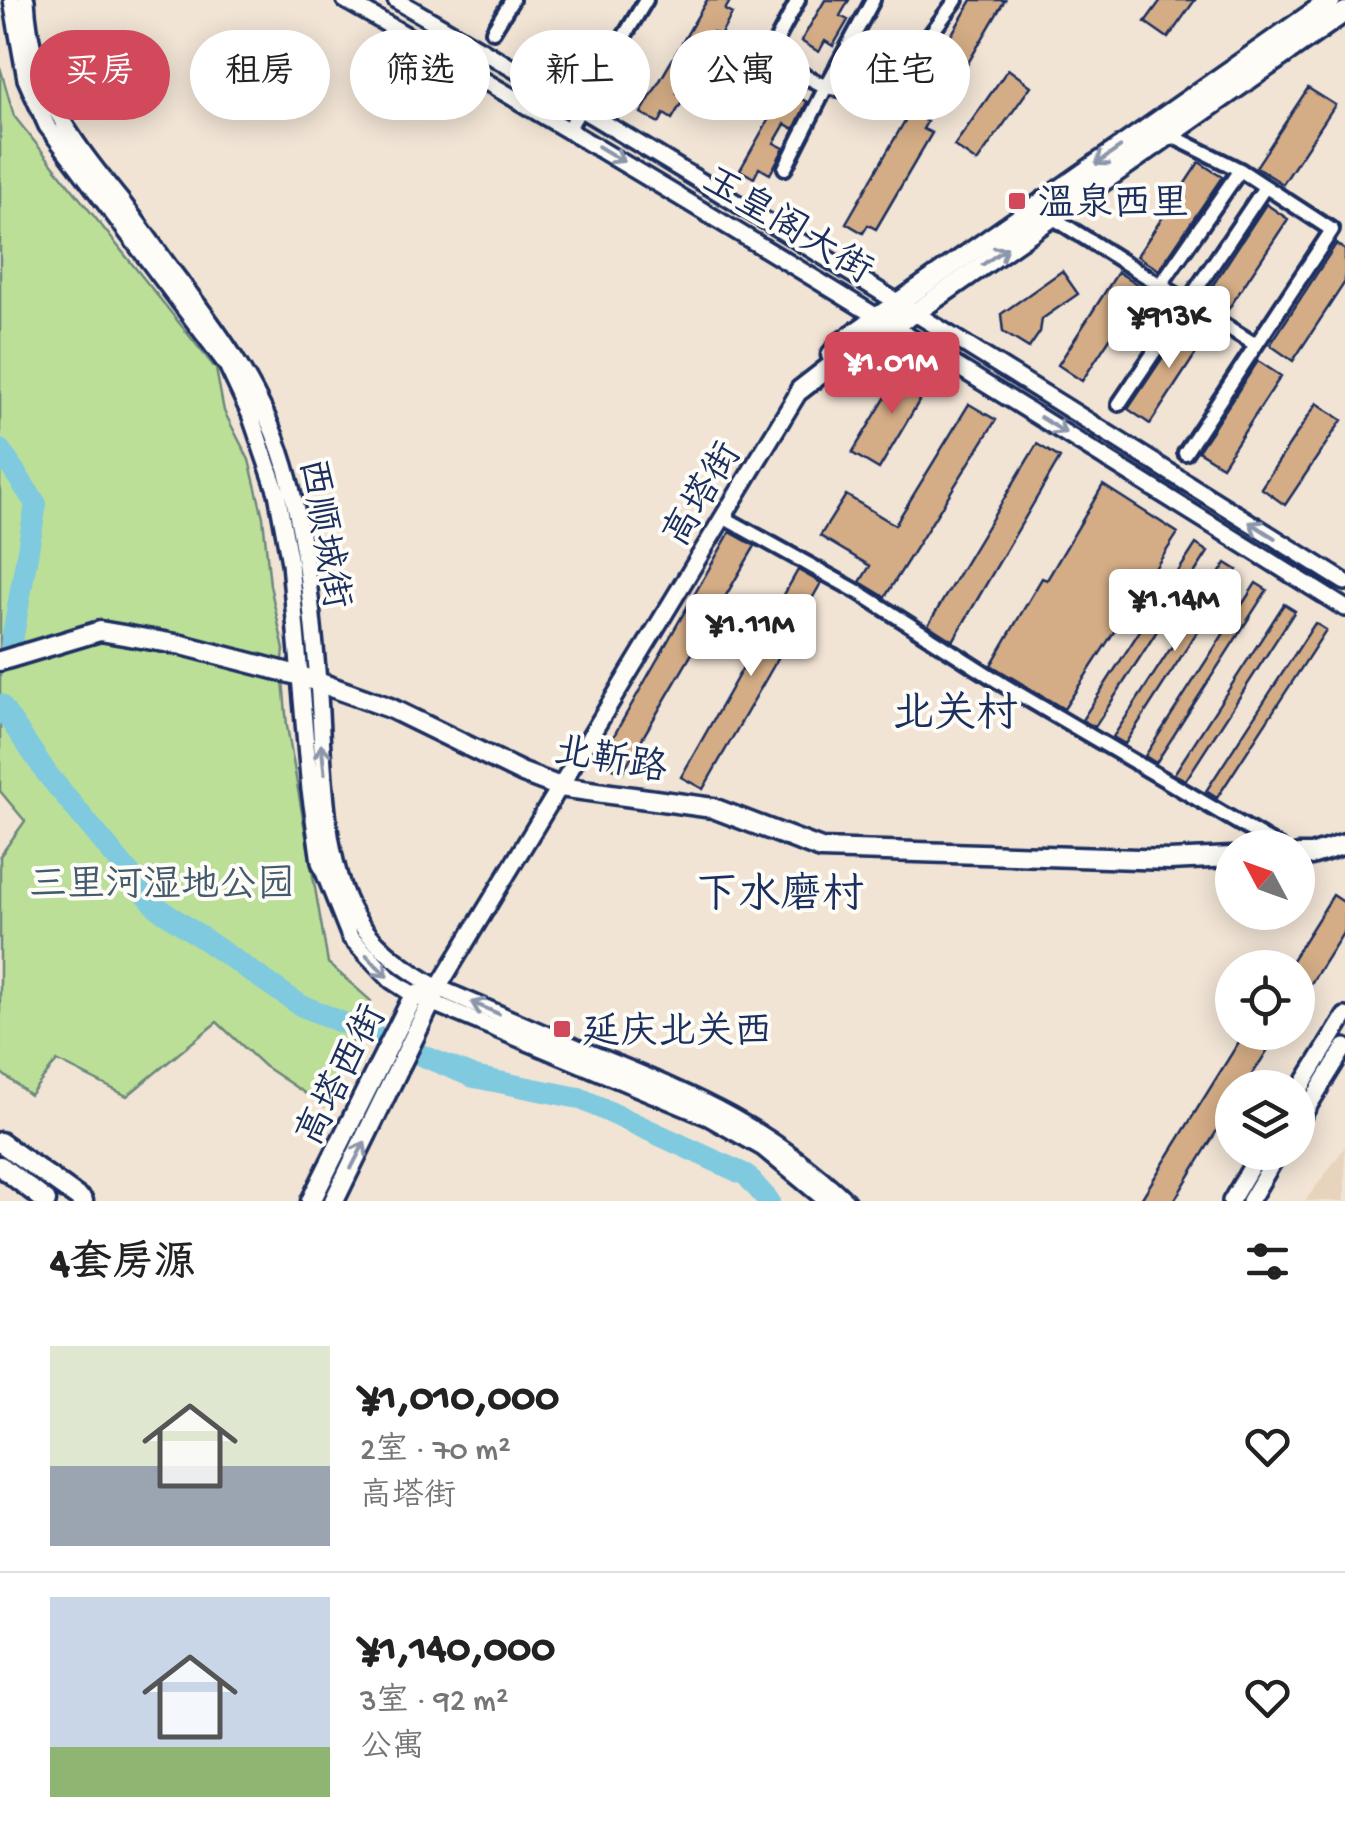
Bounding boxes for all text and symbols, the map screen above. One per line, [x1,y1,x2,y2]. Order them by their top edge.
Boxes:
chip: 买房 [30,30,170,120]
chip: 租房 [190,30,330,120]
chip: 筛选 [350,30,490,120]
chip: 新上 [510,30,650,120]
chip: 公寓 [670,30,810,120]
chip: 住宅 [830,30,970,120]
one-way arrow [596,144,625,164]
one-way arrow [1094,145,1122,166]
street label: 玉皇阁大街 [693,158,880,296]
place label: 温泉西里 [1037,182,1189,229]
marker: 温泉西里 [1006,190,1028,212]
one-way arrow [980,246,1008,267]
pin: ¥913K [1099,286,1239,371]
text: ¥913K [1130,299,1208,337]
pin: ¥1.01M [811,332,973,417]
text: ¥1.01M [846,345,938,383]
one-way arrow [1038,415,1067,435]
street label: 高塔街 [654,434,753,556]
street label: 西顺城街 [286,455,358,613]
one-way arrow [1249,520,1277,541]
pin: ¥1.14M [1094,569,1256,654]
text: ¥1.14M [1131,582,1219,620]
pin: ¥1.11M [670,594,832,679]
text: ¥1.11M [708,607,794,645]
district label: 北关村 [892,690,1018,742]
street label: 北靳路 [550,728,670,794]
one-way arrow [313,743,332,775]
north arrow [1215,830,1315,930]
map controls [1215,830,1315,1170]
park label: 三里河湿地公园 [29,864,295,910]
district label: 下水磨村 [696,871,864,923]
button: locate [1215,950,1315,1050]
one-way arrow [365,953,389,977]
street label: 高塔西街 [288,998,398,1154]
one-way arrow [470,998,501,1016]
place label: 延庆北关西 [582,1010,772,1057]
marker: 延庆北关西 [551,1018,573,1040]
button: layers [1215,1070,1315,1170]
one-way arrow [349,1140,368,1170]
icon: filters [1240,1234,1295,1289]
text: 4套房源 [50,1242,196,1291]
text: ¥1,010,000 [360,1376,559,1425]
icon: home [130,1386,250,1506]
icon: heart [1240,1419,1295,1474]
text: 2室 · 70 m² [360,1433,511,1471]
text: 高塔街 [360,1479,456,1517]
text: ¥1,140,000 [360,1627,555,1676]
icon: home [130,1637,250,1757]
icon: heart [1240,1670,1295,1725]
text: 3室 · 92 m² [360,1684,509,1722]
text: 公寓 [360,1730,424,1768]

